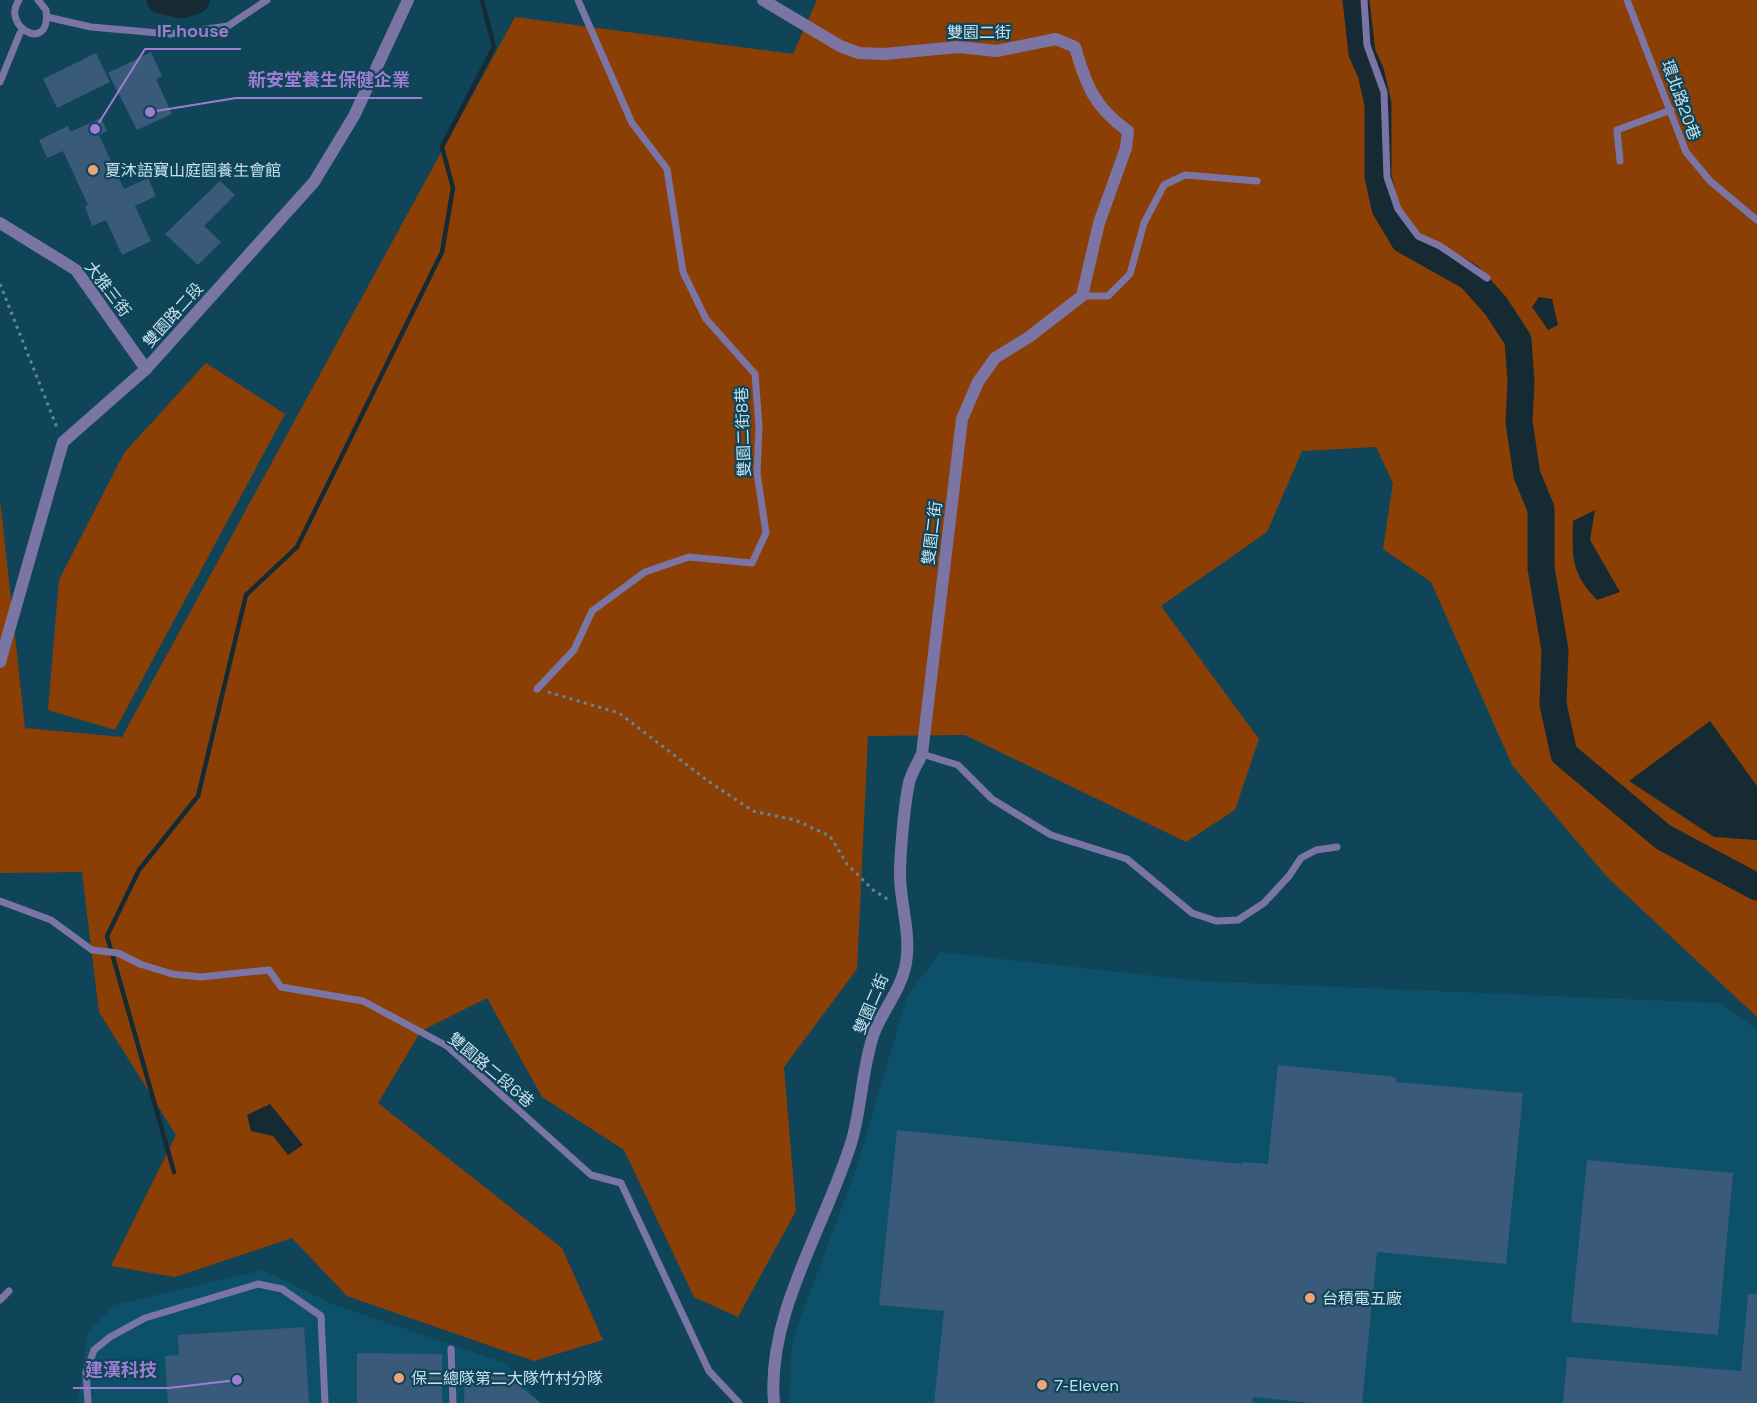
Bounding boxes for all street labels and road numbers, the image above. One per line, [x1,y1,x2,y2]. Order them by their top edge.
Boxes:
street label: 雙園二街 [947,22,1011,43]
street label: 環北路20巷 [1657,57,1705,143]
street label: 大雅三街 [80,257,136,321]
street label: 雙園路二段 [138,278,208,352]
street label: 雙園二街8巷 [731,387,755,477]
street label: 雙園二街 [918,500,946,566]
street label: 雙園二街 [849,970,893,1038]
street label: 雙園路二段6巷 [444,1028,538,1112]

